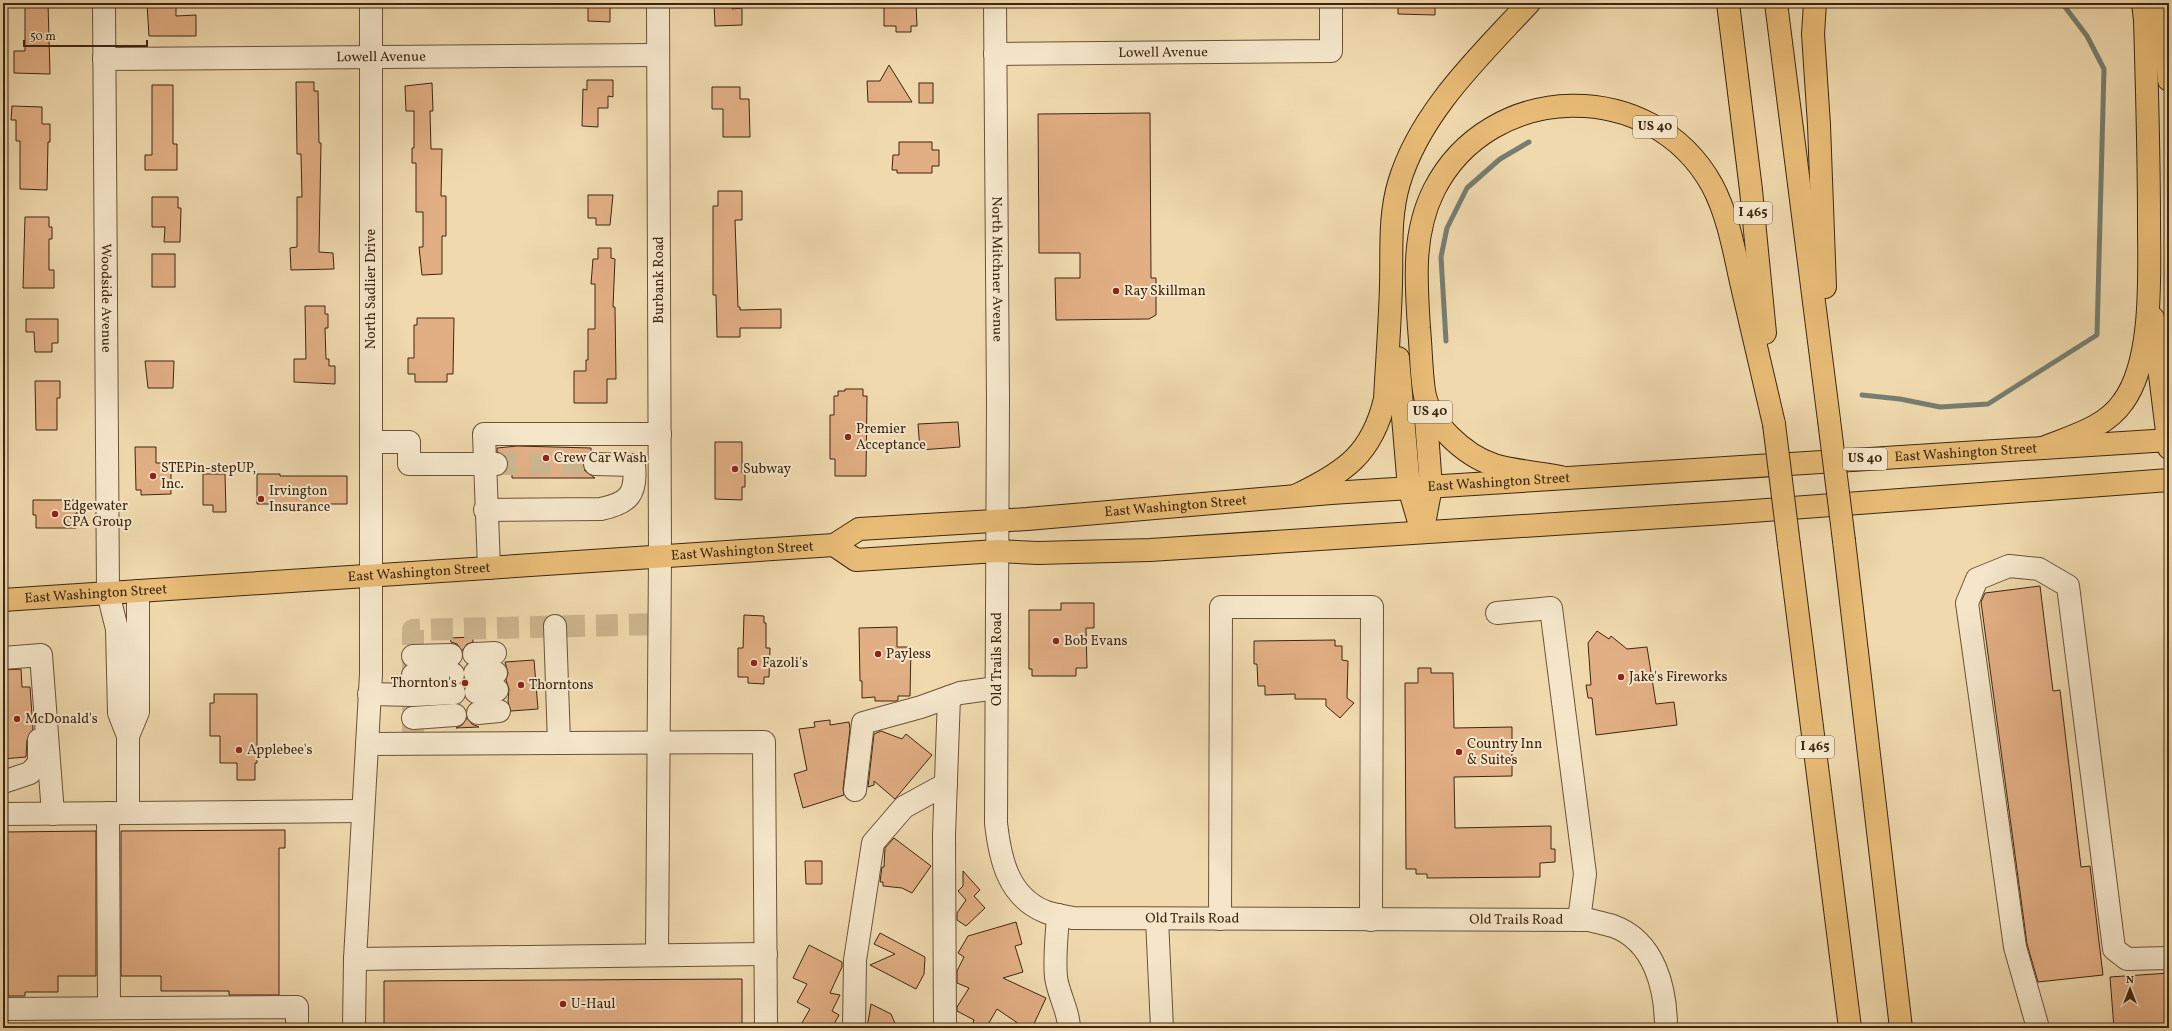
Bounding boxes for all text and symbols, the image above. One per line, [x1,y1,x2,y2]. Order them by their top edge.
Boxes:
scale bar [24,22,147,48]
text: 50 m [30,29,56,45]
street label: Lowell Avenue [1118,43,1208,62]
street label: Lowell Avenue [336,47,426,67]
road number: US 40 [1633,116,1677,138]
street label: North Mitchner Avenue [987,196,1007,342]
road number: I 465 [1734,202,1772,224]
street label: North Sadlier Drive [362,229,381,349]
street label: Burbank Road [650,236,669,324]
street label: Woodside Avenue [96,243,116,353]
place label: Ray Skillman [1124,282,1206,301]
marker: Ray Skillman [1111,286,1121,296]
road number: US 40 [1408,401,1452,423]
place label: Premier Acceptance [856,420,926,455]
marker: Premier Acceptance [843,432,853,442]
street label: East Washington Street [1894,439,2038,467]
road number: US 40 [1843,448,1887,470]
place label: Crew Car Wash [554,449,647,468]
marker: Crew Car Wash [541,453,551,463]
place label: STEPin-stepUP, Inc. [161,459,256,494]
place label: Subway [743,460,792,479]
marker: Subway [730,464,740,474]
street label: East Washington Street [1427,468,1571,496]
marker: STEPin-stepUP, Inc. [148,471,158,481]
place label: Irvington Insurance [269,482,331,517]
street label: East Washington Street [1104,491,1248,522]
marker: Irvington Insurance [256,494,266,504]
place label: Edgewater CPA Group [63,497,132,532]
marker: Edgewater CPA Group [50,509,60,519]
street label: East Washington Street [670,537,814,565]
street label: East Washington Street [347,558,491,587]
street label: East Washington Street [24,580,168,608]
street label: Old Trails Road [988,612,1007,706]
place label: Bob Evans [1064,632,1128,651]
marker: Bob Evans [1051,636,1061,646]
place label: Payless [886,645,931,664]
marker: Payless [873,649,883,659]
place label: Fazoli's [762,654,808,673]
marker: Fazoli's [749,658,759,668]
place label: Jake's Fireworks [1629,668,1728,687]
marker: Jake's Fireworks [1616,672,1626,682]
place label: Thornton's [390,674,457,693]
place label: Thorntons [529,676,594,695]
marker: Thornton's [460,678,470,688]
marker: Thorntons [516,680,526,690]
place label: McDonald's [25,710,98,729]
marker: McDonald's [12,714,22,724]
place label: Country Inn & Suites [1467,735,1542,770]
road number: I 465 [1796,736,1834,758]
place label: Applebee's [247,741,312,760]
marker: Applebee's [234,745,244,755]
marker: Country Inn & Suites [1454,747,1464,757]
street label: Old Trails Road [1145,909,1240,928]
street label: Old Trails Road [1469,910,1564,929]
north arrow [2110,969,2150,1009]
text: N [2126,973,2134,988]
place label: U-Haul [571,995,616,1014]
marker: U-Haul [558,999,568,1009]

